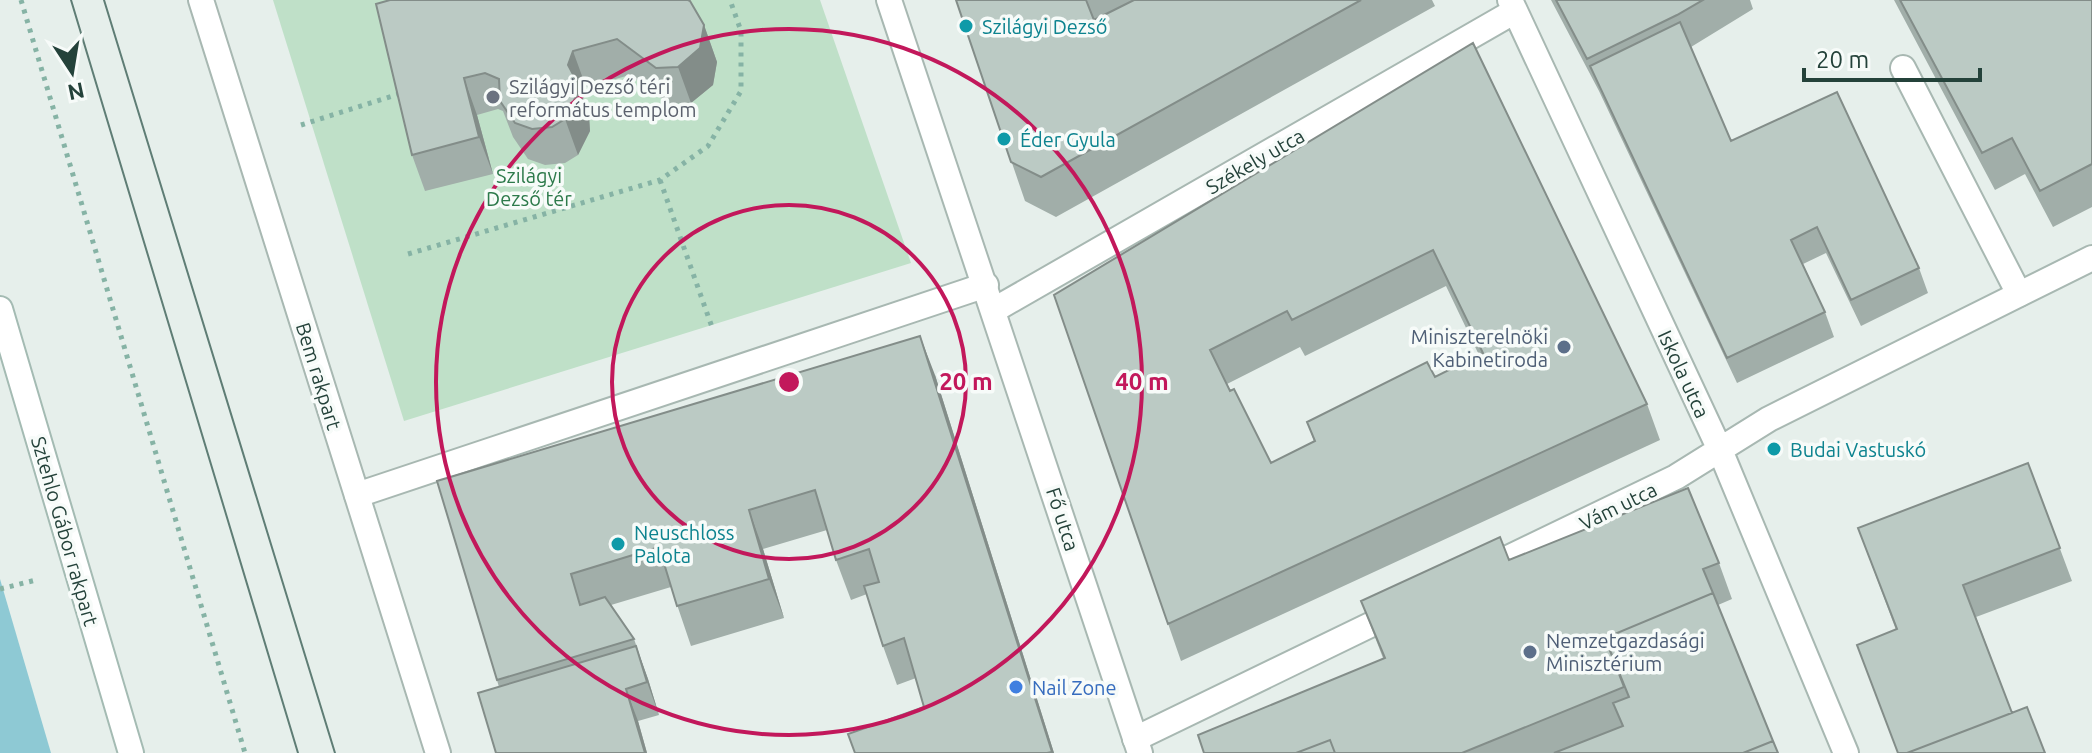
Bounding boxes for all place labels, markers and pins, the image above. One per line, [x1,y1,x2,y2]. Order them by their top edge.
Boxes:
place label: Szilágyi Dezső [982,15,1107,38]
marker: Szilágyi Dezső [957,17,975,35]
place label: Szilágyi Dezső téri református templom [509,75,697,121]
marker: Szilágyi Dezső téri református templom [484,88,502,106]
place label: Éder Gyula [1020,128,1116,151]
marker: Éder Gyula [995,130,1013,148]
place label: Miniszterelnöki Kabinetiroda [1411,325,1548,371]
marker: Miniszterelnöki Kabinetiroda [1555,338,1573,356]
centre of rings [775,368,803,396]
place label: Budai Vastuskó [1790,438,1926,461]
marker: Budai Vastuskó [1765,440,1783,458]
place label: Neuschloss Palota [634,521,734,567]
marker: Neuschloss Palota [609,535,627,553]
place label: Nemzetgazdasági Minisztérium [1546,629,1705,675]
marker: Nemzetgazdasági Minisztérium [1521,643,1539,661]
place label: Nail Zone [1032,676,1117,699]
marker: Nail Zone [1007,678,1025,696]

